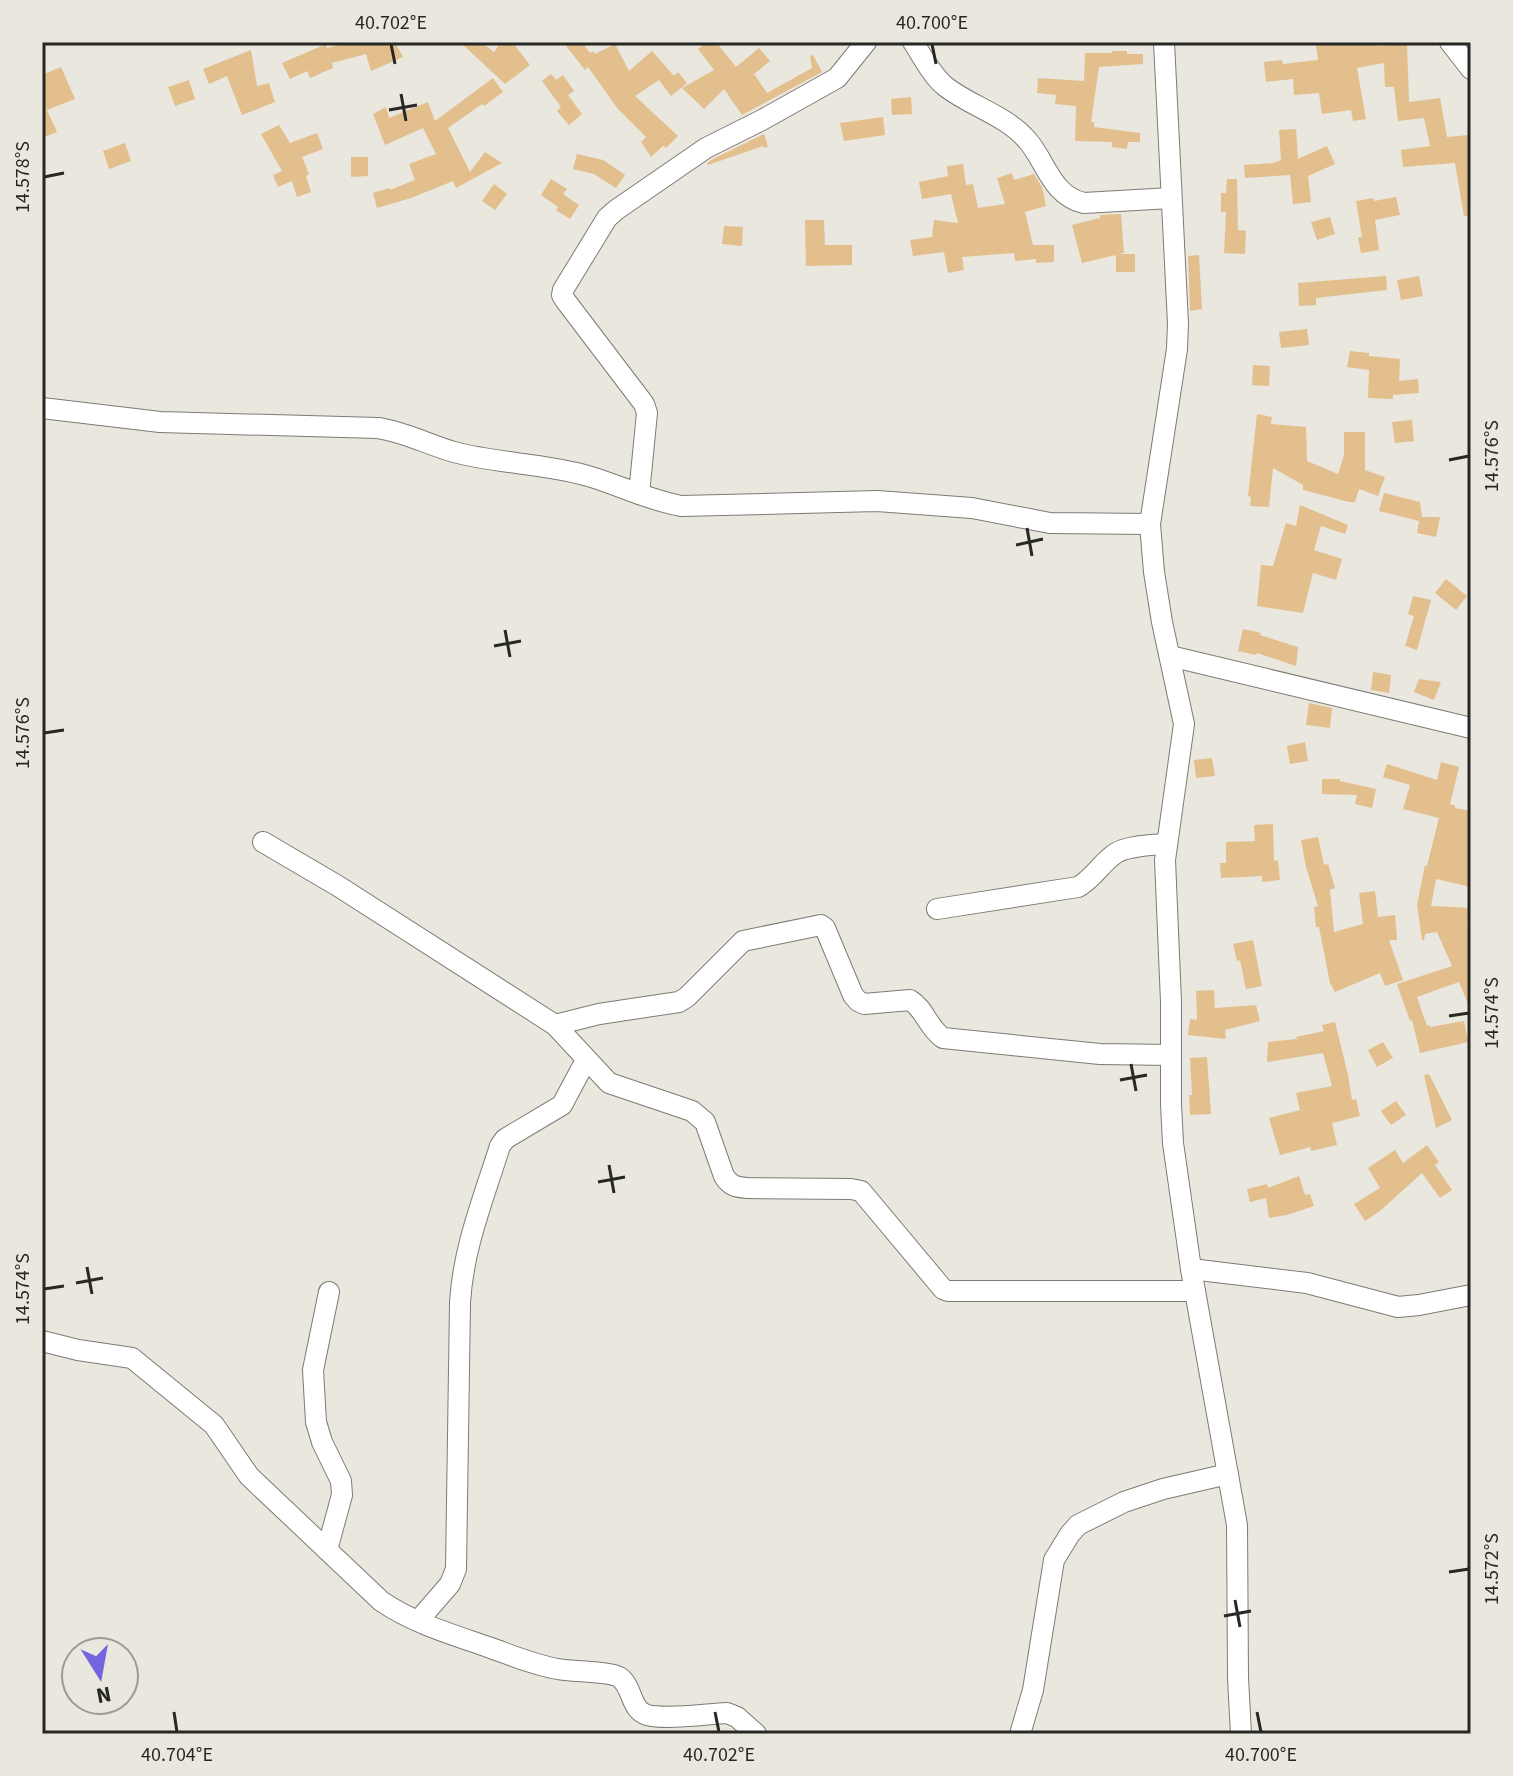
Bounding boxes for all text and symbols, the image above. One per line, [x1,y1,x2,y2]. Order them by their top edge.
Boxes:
text: 40.702°E [355,9,427,37]
text: 40.700°E [896,9,968,37]
text: 14.578°S [9,141,37,213]
text: 14.576°S [1478,420,1506,492]
text: 14.576°S [9,697,37,769]
text: 14.574°S [1478,977,1506,1049]
text: 14.574°S [9,1253,37,1325]
text: 14.572°S [1478,1533,1506,1605]
north arrow [60,1636,140,1716]
text: N [93,1678,114,1712]
text: 40.704°E [141,1741,213,1769]
text: 40.702°E [683,1741,755,1769]
text: 40.700°E [1225,1741,1297,1769]

